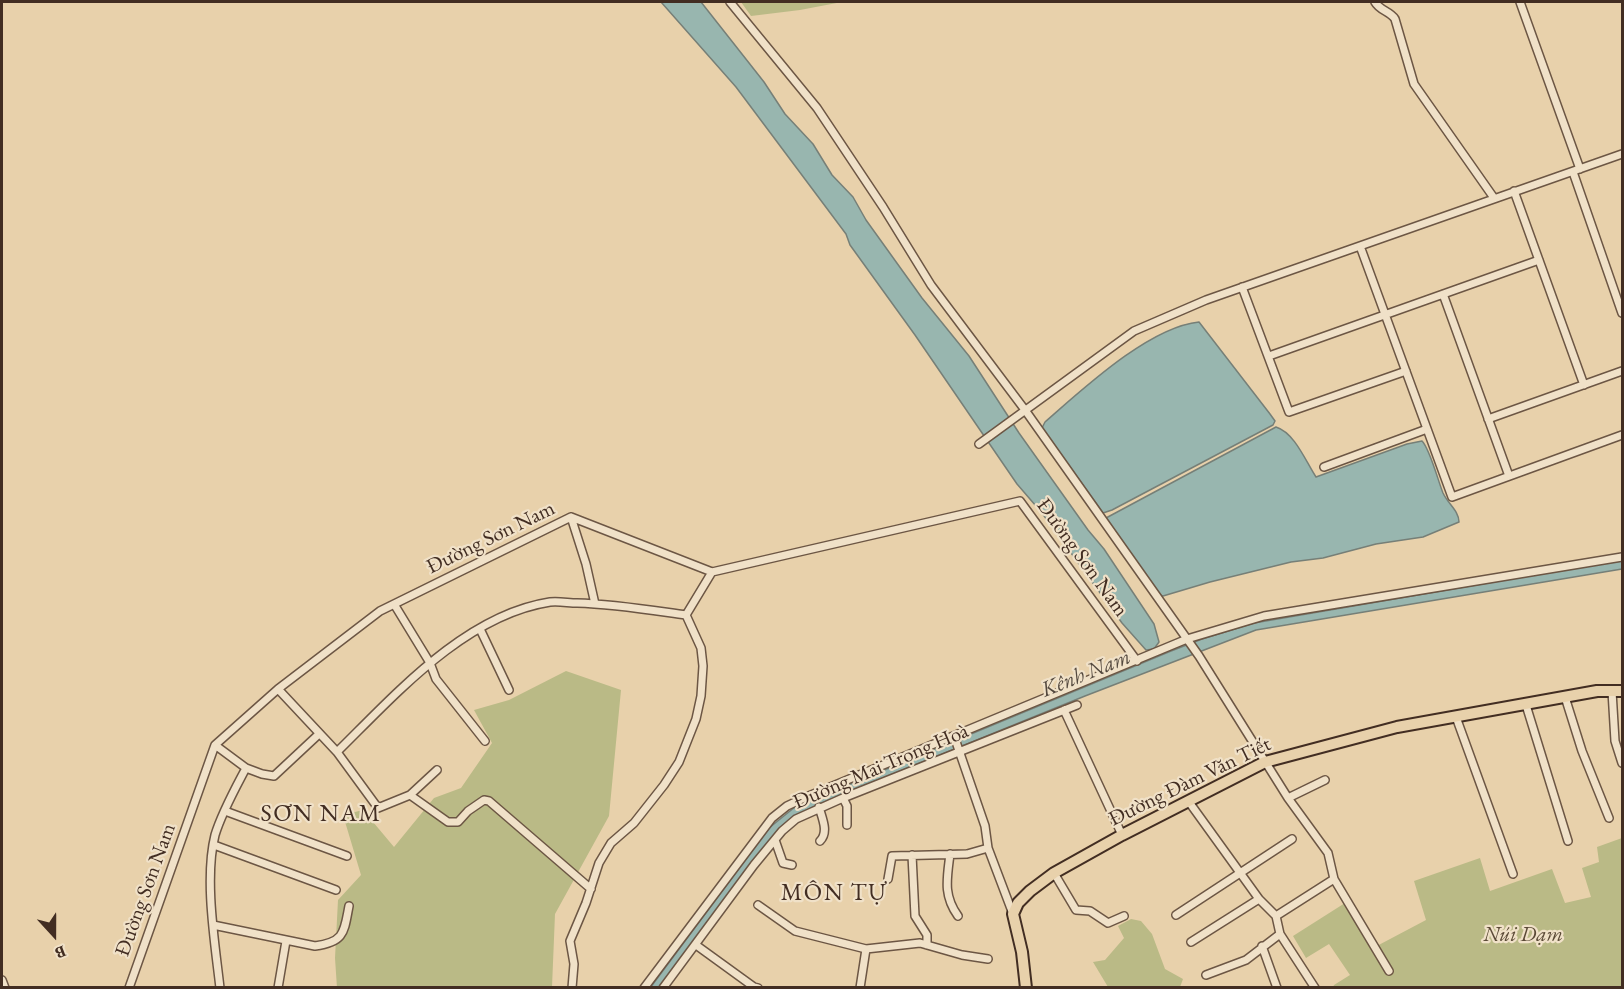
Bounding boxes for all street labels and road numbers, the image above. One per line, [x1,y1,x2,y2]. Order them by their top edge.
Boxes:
street label: Đường Sơn Nam [1031,494,1133,622]
street label: Đường Sơn Nam [423,496,559,580]
street label: Đường Mai Trọng Hoà [790,719,972,815]
street label: Đường Đàm Văn Tiết [1105,732,1275,832]
street label: Đường Sơn Nam [110,820,182,960]

